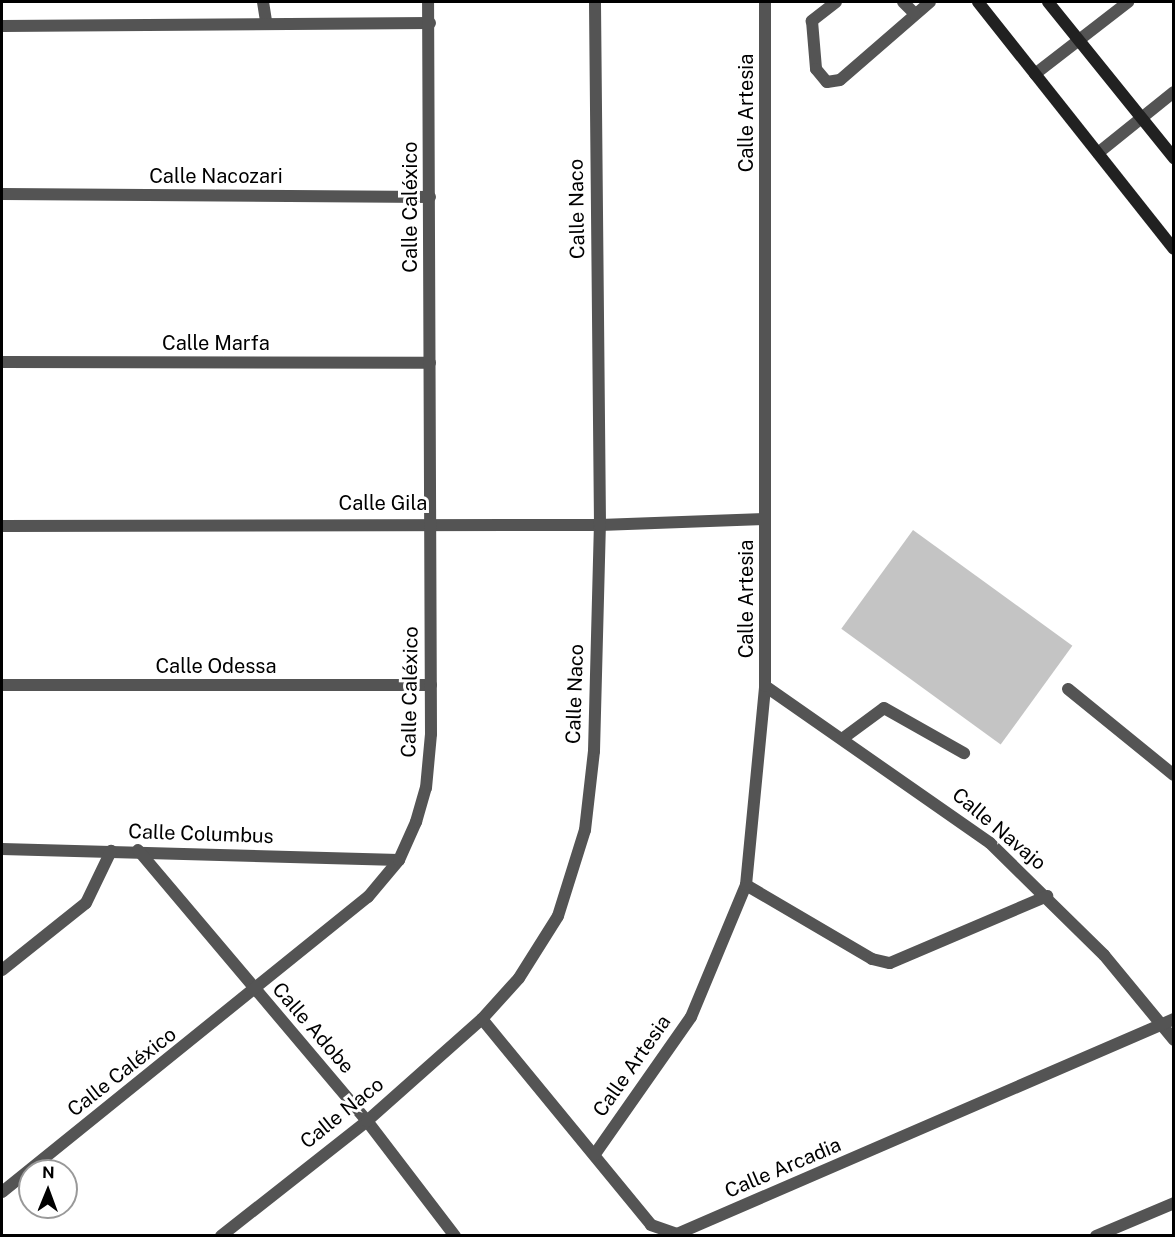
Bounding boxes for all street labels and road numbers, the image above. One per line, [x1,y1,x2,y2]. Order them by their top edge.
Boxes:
street label: Calle Artesia [734,54,758,172]
street label: Calle Caléxico [398,141,422,273]
street label: Calle Naco [564,159,590,259]
street label: Calle Nacozari [149,164,283,188]
street label: Calle Marfa [162,331,270,355]
street label: Calle Gila [339,491,427,515]
street label: Calle Artesia [734,540,758,658]
street label: Calle Caléxico [397,626,423,758]
street label: Calle Naco [561,643,589,745]
street label: Calle Odessa [155,654,277,678]
street label: Calle Navajo [947,783,1051,875]
street label: Calle Columbus [128,819,274,849]
street label: Calle Adobe [267,978,359,1078]
street label: Calle Artesia [588,1010,676,1122]
street label: Calle Caléxico [63,1022,181,1122]
street label: Calle Naco [295,1072,389,1154]
street label: Calle Arcadia [721,1133,845,1203]

